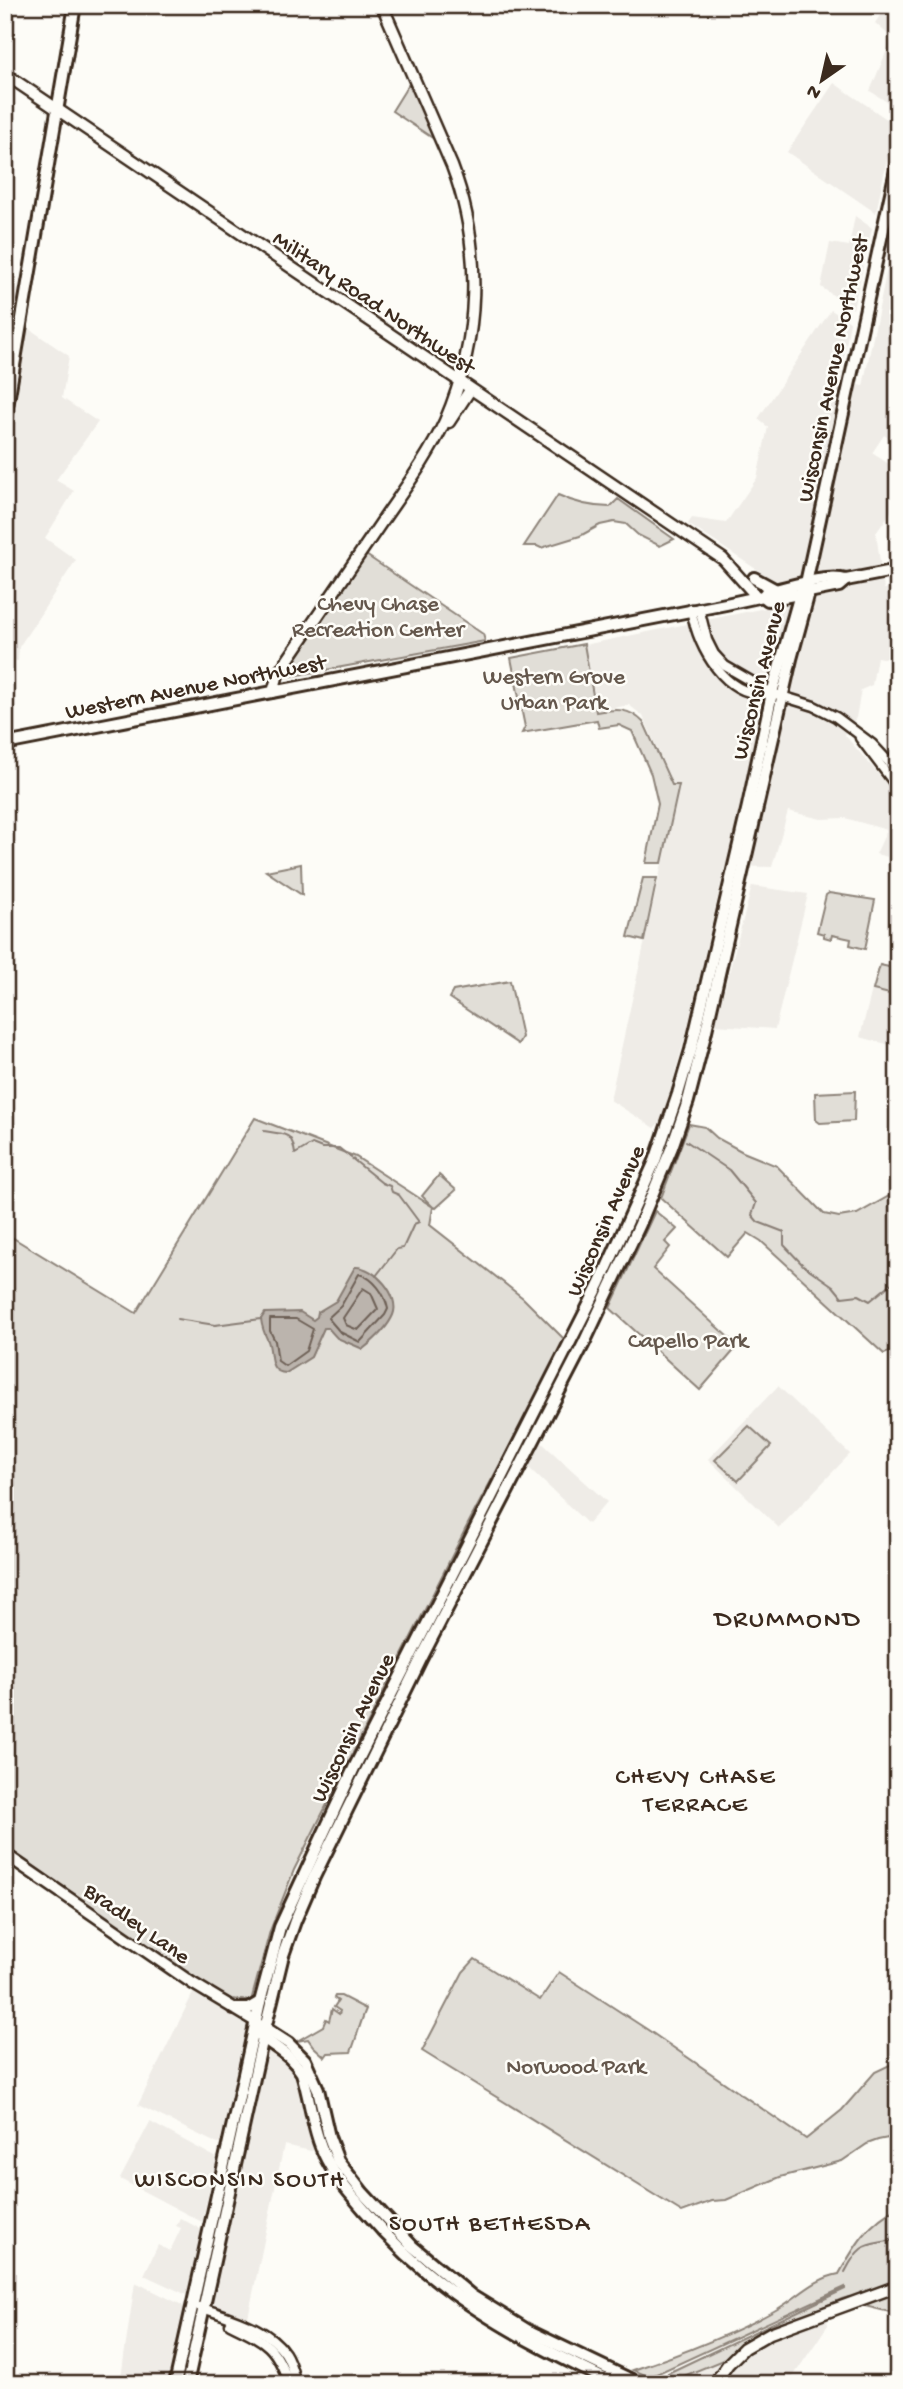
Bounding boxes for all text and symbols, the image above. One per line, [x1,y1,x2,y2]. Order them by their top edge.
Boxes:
north arrow [788,46,858,116]
text: N [803,78,826,104]
street label: Military Road Northwest [267,226,481,383]
street label: Wisconsin Avenue Northwest [793,231,876,505]
park label: Chevy Chase Recreation Center [292,592,466,645]
street label: Wisconsin Avenue [728,598,793,763]
street label: Western Avenue Northwest [63,650,330,727]
park label: Western Grove Urban Park [483,665,626,718]
street label: Wisconsin Avenue [562,1141,653,1301]
park label: Capello Park [628,1329,751,1356]
district label: DRUMMOND [712,1606,862,1637]
street label: Wisconsin Avenue [306,1648,402,1808]
district label: CHEVY CHASE TERRACE [616,1764,776,1821]
street label: Bradley Lane [77,1878,195,1972]
park label: Norwood Park [506,2055,649,2082]
district label: WISCONSIN SOUTH [134,2167,346,2196]
district label: SOUTH BETHESDA [389,2211,591,2240]

